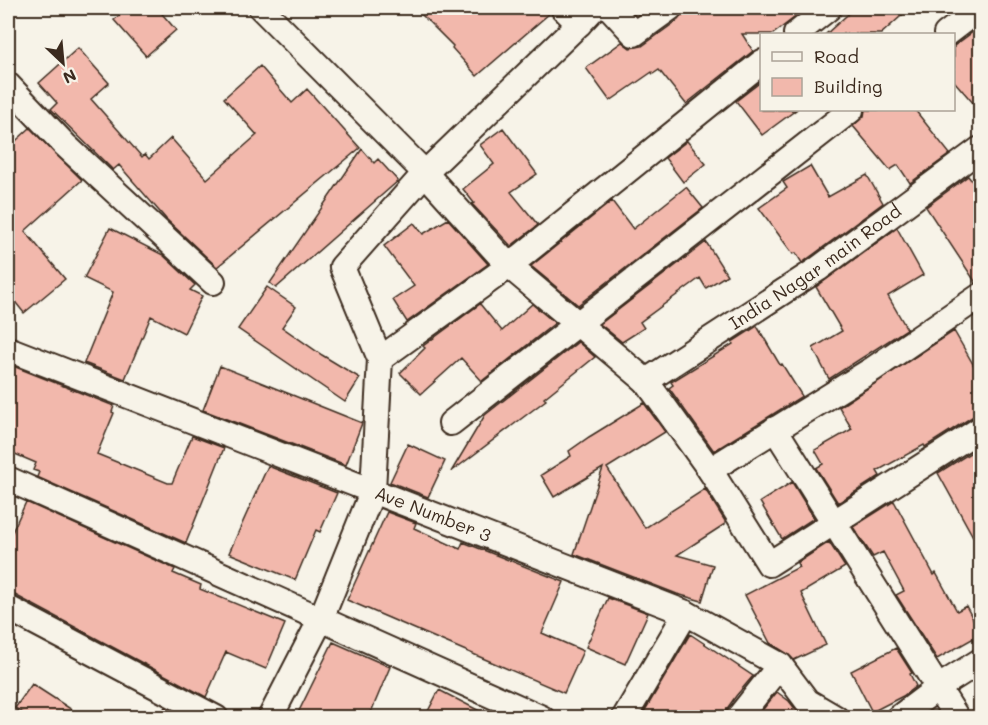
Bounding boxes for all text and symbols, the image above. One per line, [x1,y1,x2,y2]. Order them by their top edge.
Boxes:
north arrow [33,33,93,93]
legend [760,33,955,111]
text: Road [814,44,859,68]
text: N [60,65,80,89]
text: Building [814,74,882,98]
street label: India Nagar main Road [724,198,906,335]
street label: Ave Number 3 [372,480,495,547]

